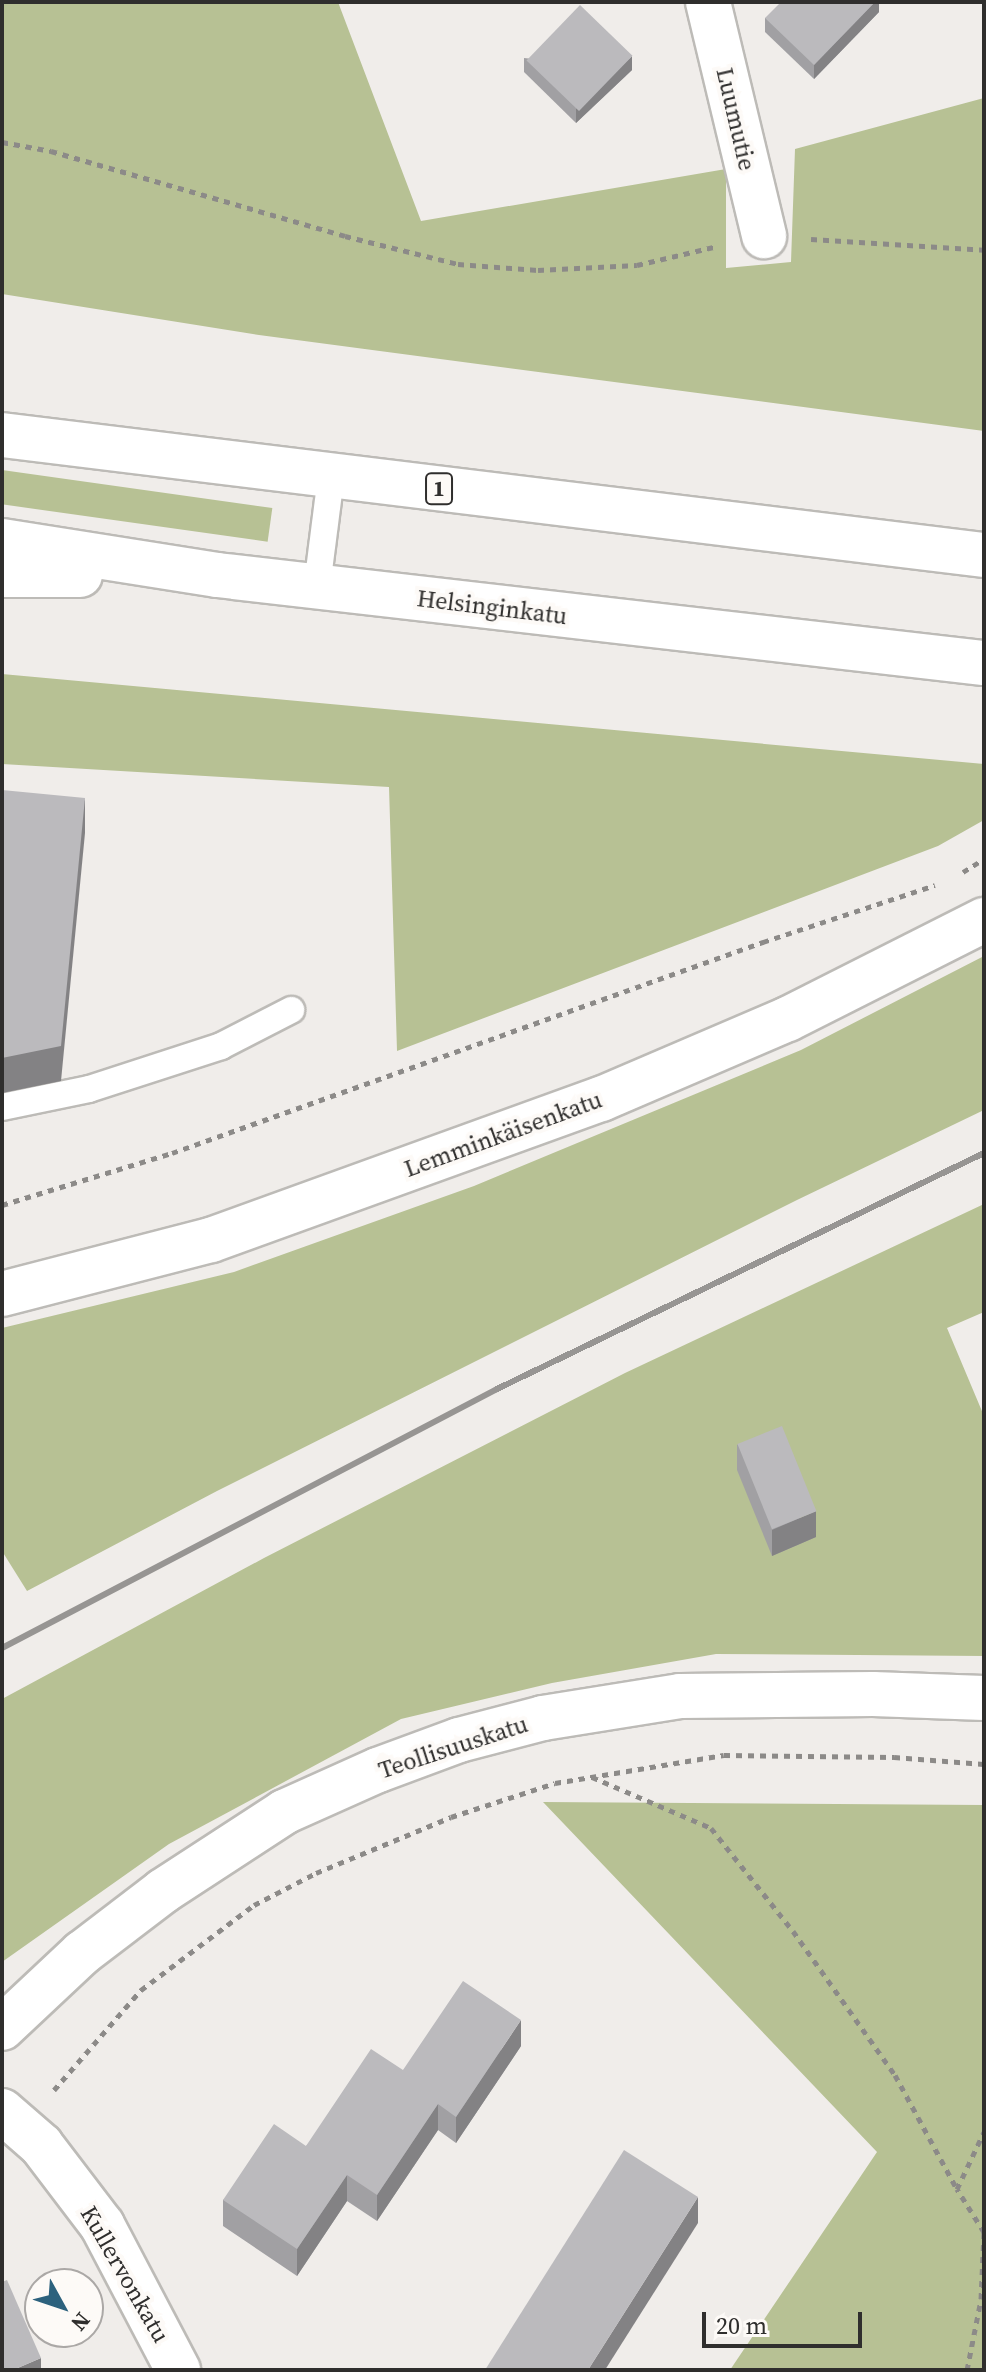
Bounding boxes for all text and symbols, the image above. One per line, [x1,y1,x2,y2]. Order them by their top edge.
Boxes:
street label: Luumutie [710,65,762,173]
road number: 1 [425,471,453,507]
street label: Helsinginkatu [415,584,569,630]
street label: Lemminkäisenkatu [400,1085,606,1183]
street label: Teollisuuskatu [375,1709,531,1785]
street label: Kullervonkatu [74,2201,176,2347]
north arrow [24,2268,104,2348]
scale bar [706,2296,866,2346]
text: N [64,2306,97,2338]
text: 20 m [716,2309,767,2342]

